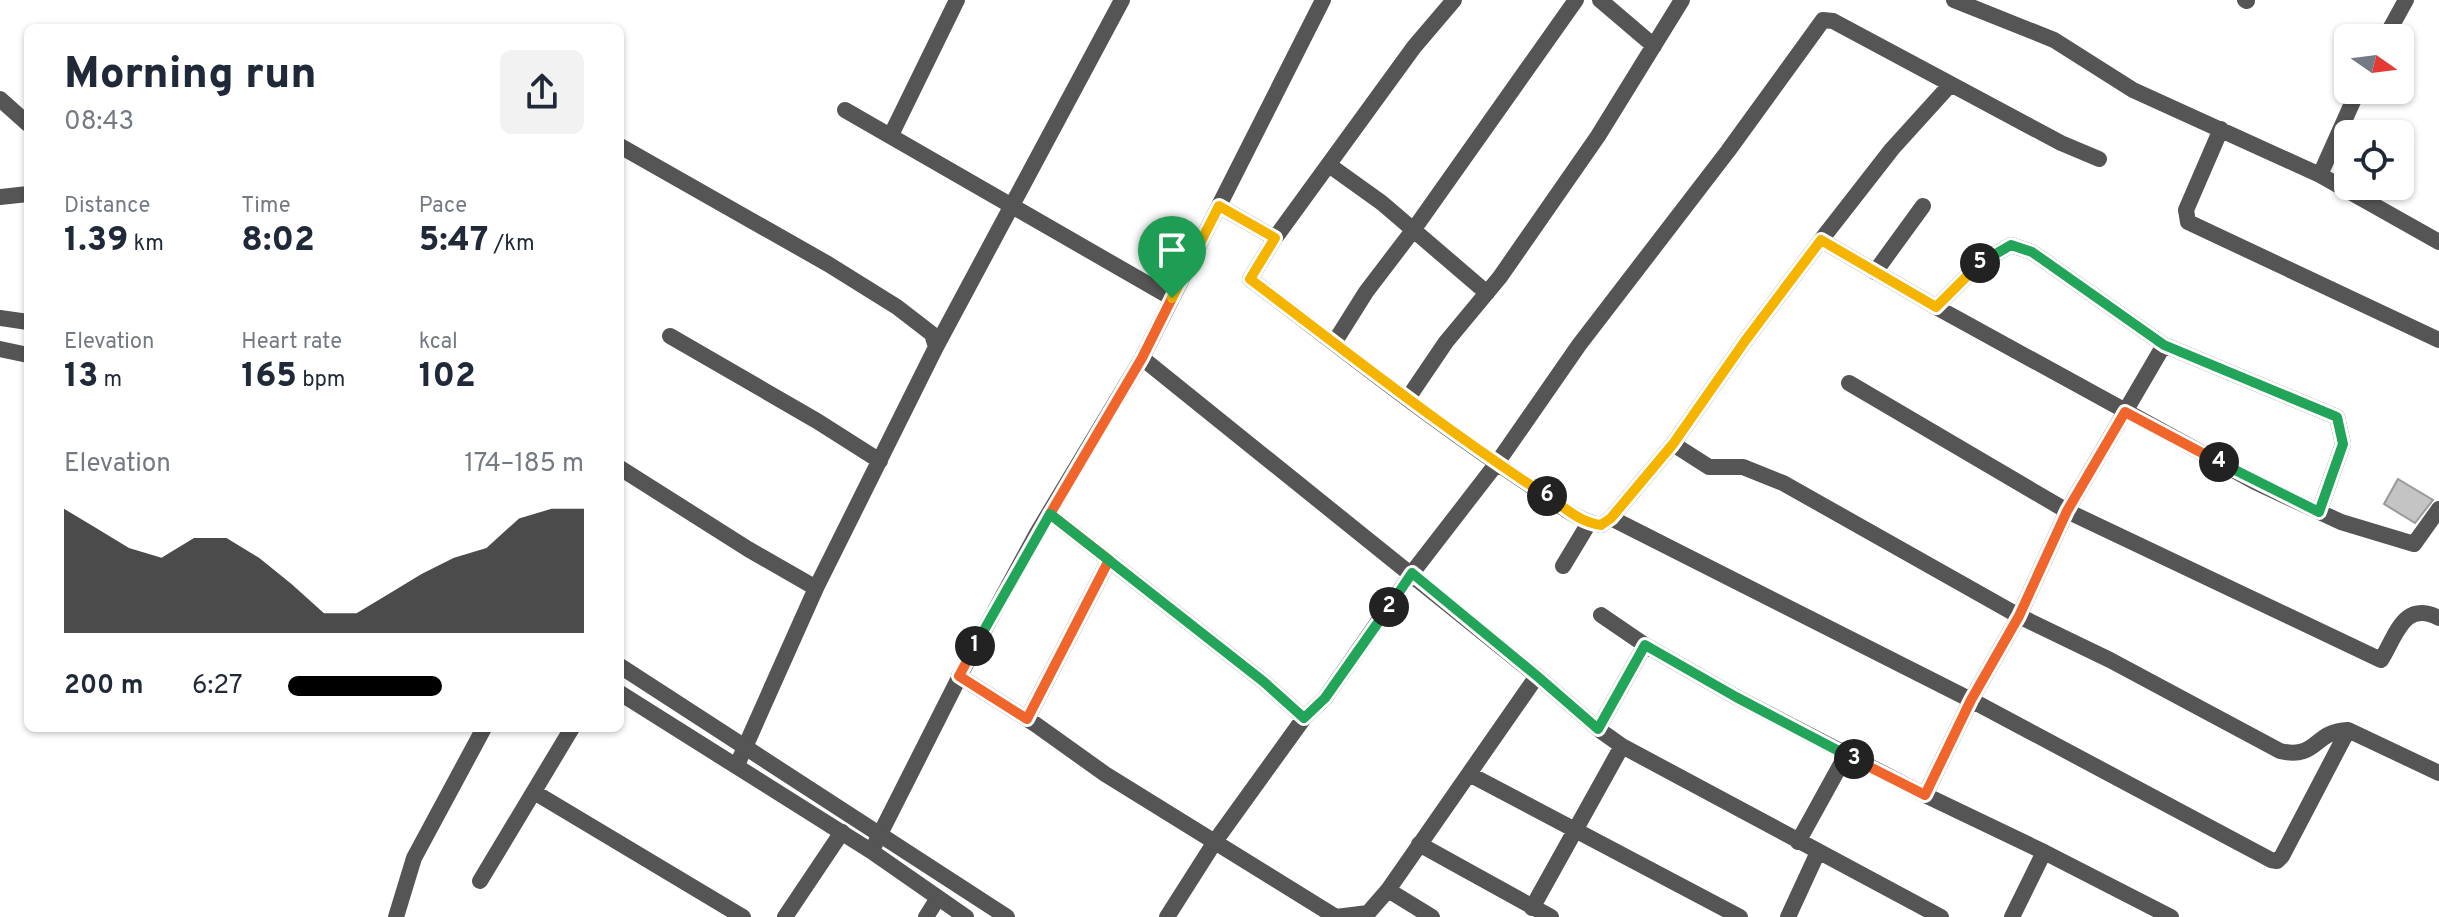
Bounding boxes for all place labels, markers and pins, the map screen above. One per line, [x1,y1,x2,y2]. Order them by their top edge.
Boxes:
pin [1138,216,1206,298]
pin: 5 [1960,243,2000,283]
pin: 4 [2199,442,2239,482]
pin: 6 [1527,476,1567,516]
pin: 2 [1369,587,1409,627]
pin: 1 [955,626,995,666]
pin: 3 [1834,739,1874,779]

